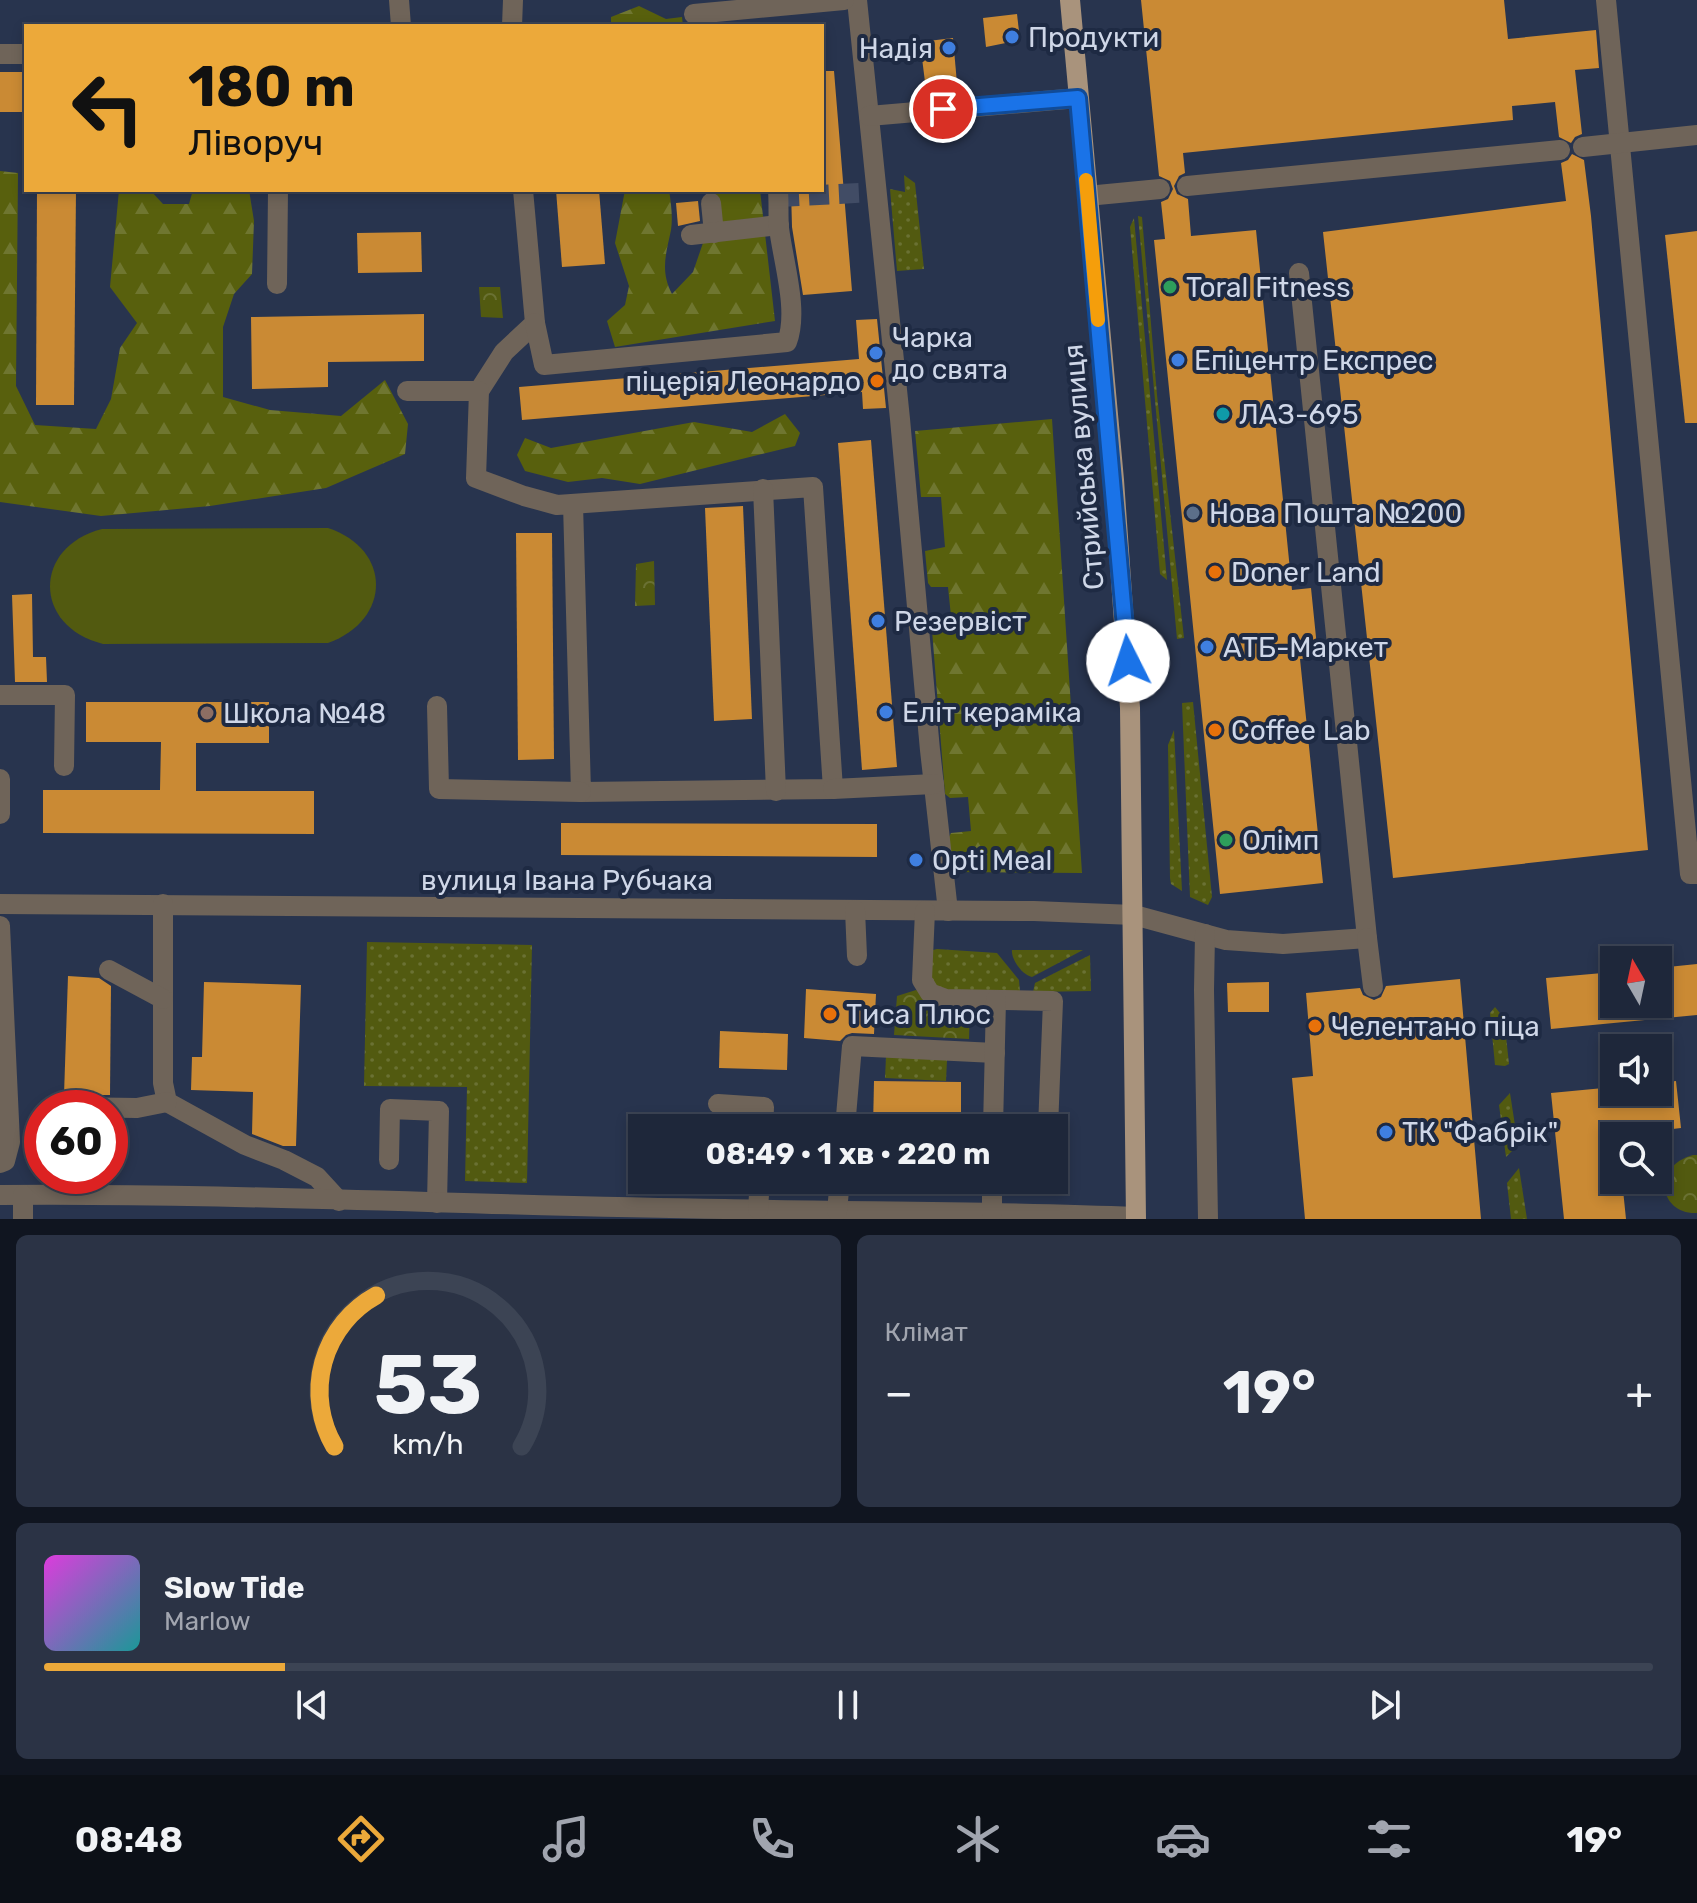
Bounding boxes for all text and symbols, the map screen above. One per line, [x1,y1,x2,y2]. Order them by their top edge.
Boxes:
place label: Продукти [1028,21,1159,54]
marker: Продукти [1003,28,1021,46]
place label: Надія [859,32,933,65]
marker: Надія [940,39,958,57]
text: 180 m [188,54,355,120]
icon: left [56,56,160,160]
pin [909,75,977,143]
icon: arrive [921,87,965,131]
text: Ліворуч [188,121,323,164]
place label: Toral Fitness [1186,271,1350,304]
marker: Toral Fitness [1161,278,1179,296]
place label: Чарка до свята [892,321,1008,386]
street label: Стрийська вулиця [1056,343,1111,591]
marker: Чарка до свята [867,344,885,362]
place label: Епіцентр Експрес [1194,344,1433,377]
marker: Епіцентр Експрес [1169,351,1187,369]
place label: піцерія Леонардо [626,365,861,398]
marker: піцерія Леонардо [868,372,886,390]
place label: ЛАЗ-695 [1239,398,1359,431]
marker: ЛАЗ-695 [1214,405,1232,423]
place label: Нова Пошта №200 [1209,497,1462,530]
marker: Нова Пошта №200 [1184,504,1202,522]
place label: Doner Land [1231,556,1381,589]
marker: Doner Land [1206,563,1224,581]
place label: Резервіст [894,605,1027,638]
marker: Резервіст [869,612,887,630]
position arrow [1086,619,1170,703]
place label: АТБ-Маркет [1223,631,1388,664]
marker: АТБ-Маркет [1198,638,1216,656]
place label: Еліт кераміка [902,696,1082,729]
place label: Школа №48 [223,697,386,730]
marker: Еліт кераміка [877,703,895,721]
marker: Школа №48 [198,704,216,722]
place label: Coffee Lab [1231,714,1371,747]
marker: Coffee Lab [1206,721,1224,739]
place label: Олімп [1242,824,1319,857]
marker: Олімп [1217,831,1235,849]
place label: Opti Meal [932,844,1052,877]
marker: Opti Meal [907,851,925,869]
street label: вулиця Івана Рубчака [421,864,713,897]
north arrow [1600,946,1672,1018]
map controls [1600,946,1672,1194]
place label: Тиса Плюс [846,998,991,1031]
marker: Тиса Плюс [821,1005,839,1023]
place label: Челентано піца [1331,1010,1540,1043]
marker: Челентано піца [1306,1017,1324,1035]
button: sound [1600,1034,1672,1106]
speed limit sign: 60 [24,1090,128,1194]
place label: ТК "Фабрік" [1402,1116,1558,1149]
button: search [1600,1122,1672,1194]
marker: ТК "Фабрік" [1377,1123,1395,1141]
text: 08:49 · 1 хв · 220 m [706,1136,990,1172]
text: Клімат [885,1317,968,1348]
text: 53 [374,1335,483,1434]
text: 19° [1223,1357,1316,1428]
text: − [885,1367,913,1419]
text: + [1626,1367,1653,1419]
text: km/h [393,1427,464,1461]
text: Slow Tide [164,1570,304,1606]
text: Marlow [164,1606,251,1637]
icon: previous [290,1683,334,1727]
icon: pause [826,1683,870,1727]
icon: next [1363,1683,1407,1727]
icon: directions [333,1811,389,1867]
icon: music [538,1811,594,1867]
icon: phone [744,1811,800,1867]
icon: climate [950,1811,1006,1867]
icon: car [1155,1811,1211,1867]
icon: filters [1361,1811,1417,1867]
text: 08:48 [75,1818,183,1861]
text: 19° [1566,1818,1622,1861]

